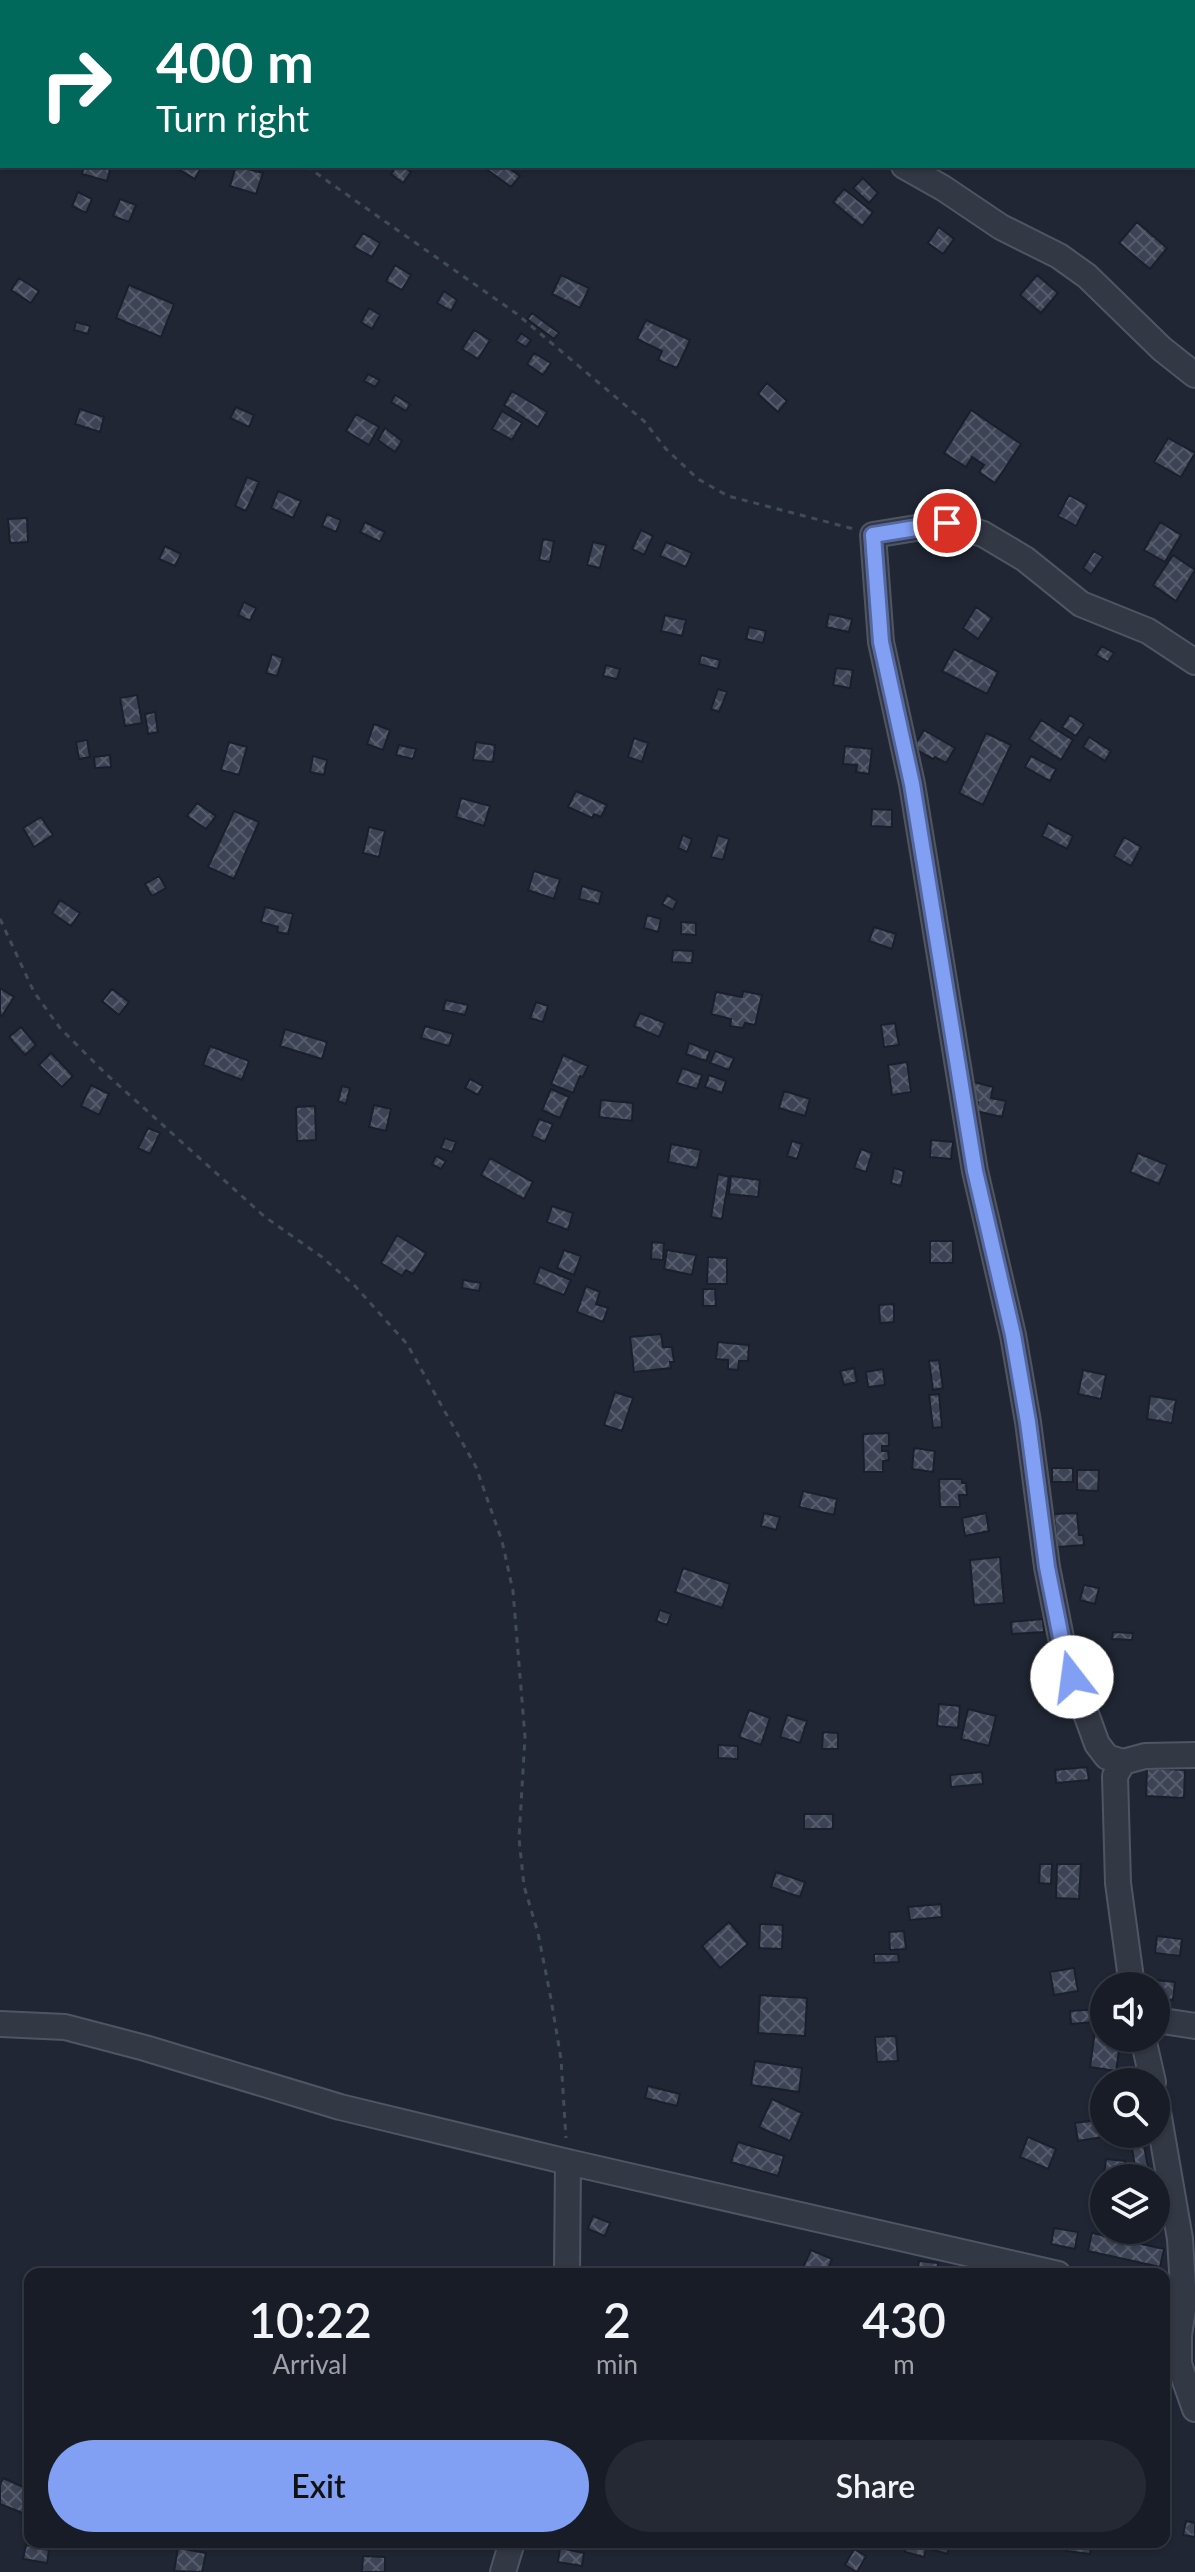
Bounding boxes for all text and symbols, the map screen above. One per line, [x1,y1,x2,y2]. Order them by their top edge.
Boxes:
text: 400 m [156,28,314,95]
icon: right [24,32,128,136]
text: Turn right [156,96,309,140]
pin [913,489,981,557]
icon: arrive [925,501,969,545]
position arrow [1030,1635,1114,1719]
map controls [1090,1972,1170,2244]
button: sound [1090,1972,1170,2052]
button: search [1090,2068,1170,2148]
button: layers [1090,2164,1170,2244]
text: 10:22 [248,2291,372,2348]
text: 2 [603,2291,631,2348]
text: 430 [862,2291,946,2348]
text: Arrival [273,2348,347,2380]
text: min [596,2348,638,2380]
text: m [893,2348,915,2380]
button: Exit [48,2440,589,2532]
button: Share [605,2440,1146,2532]

